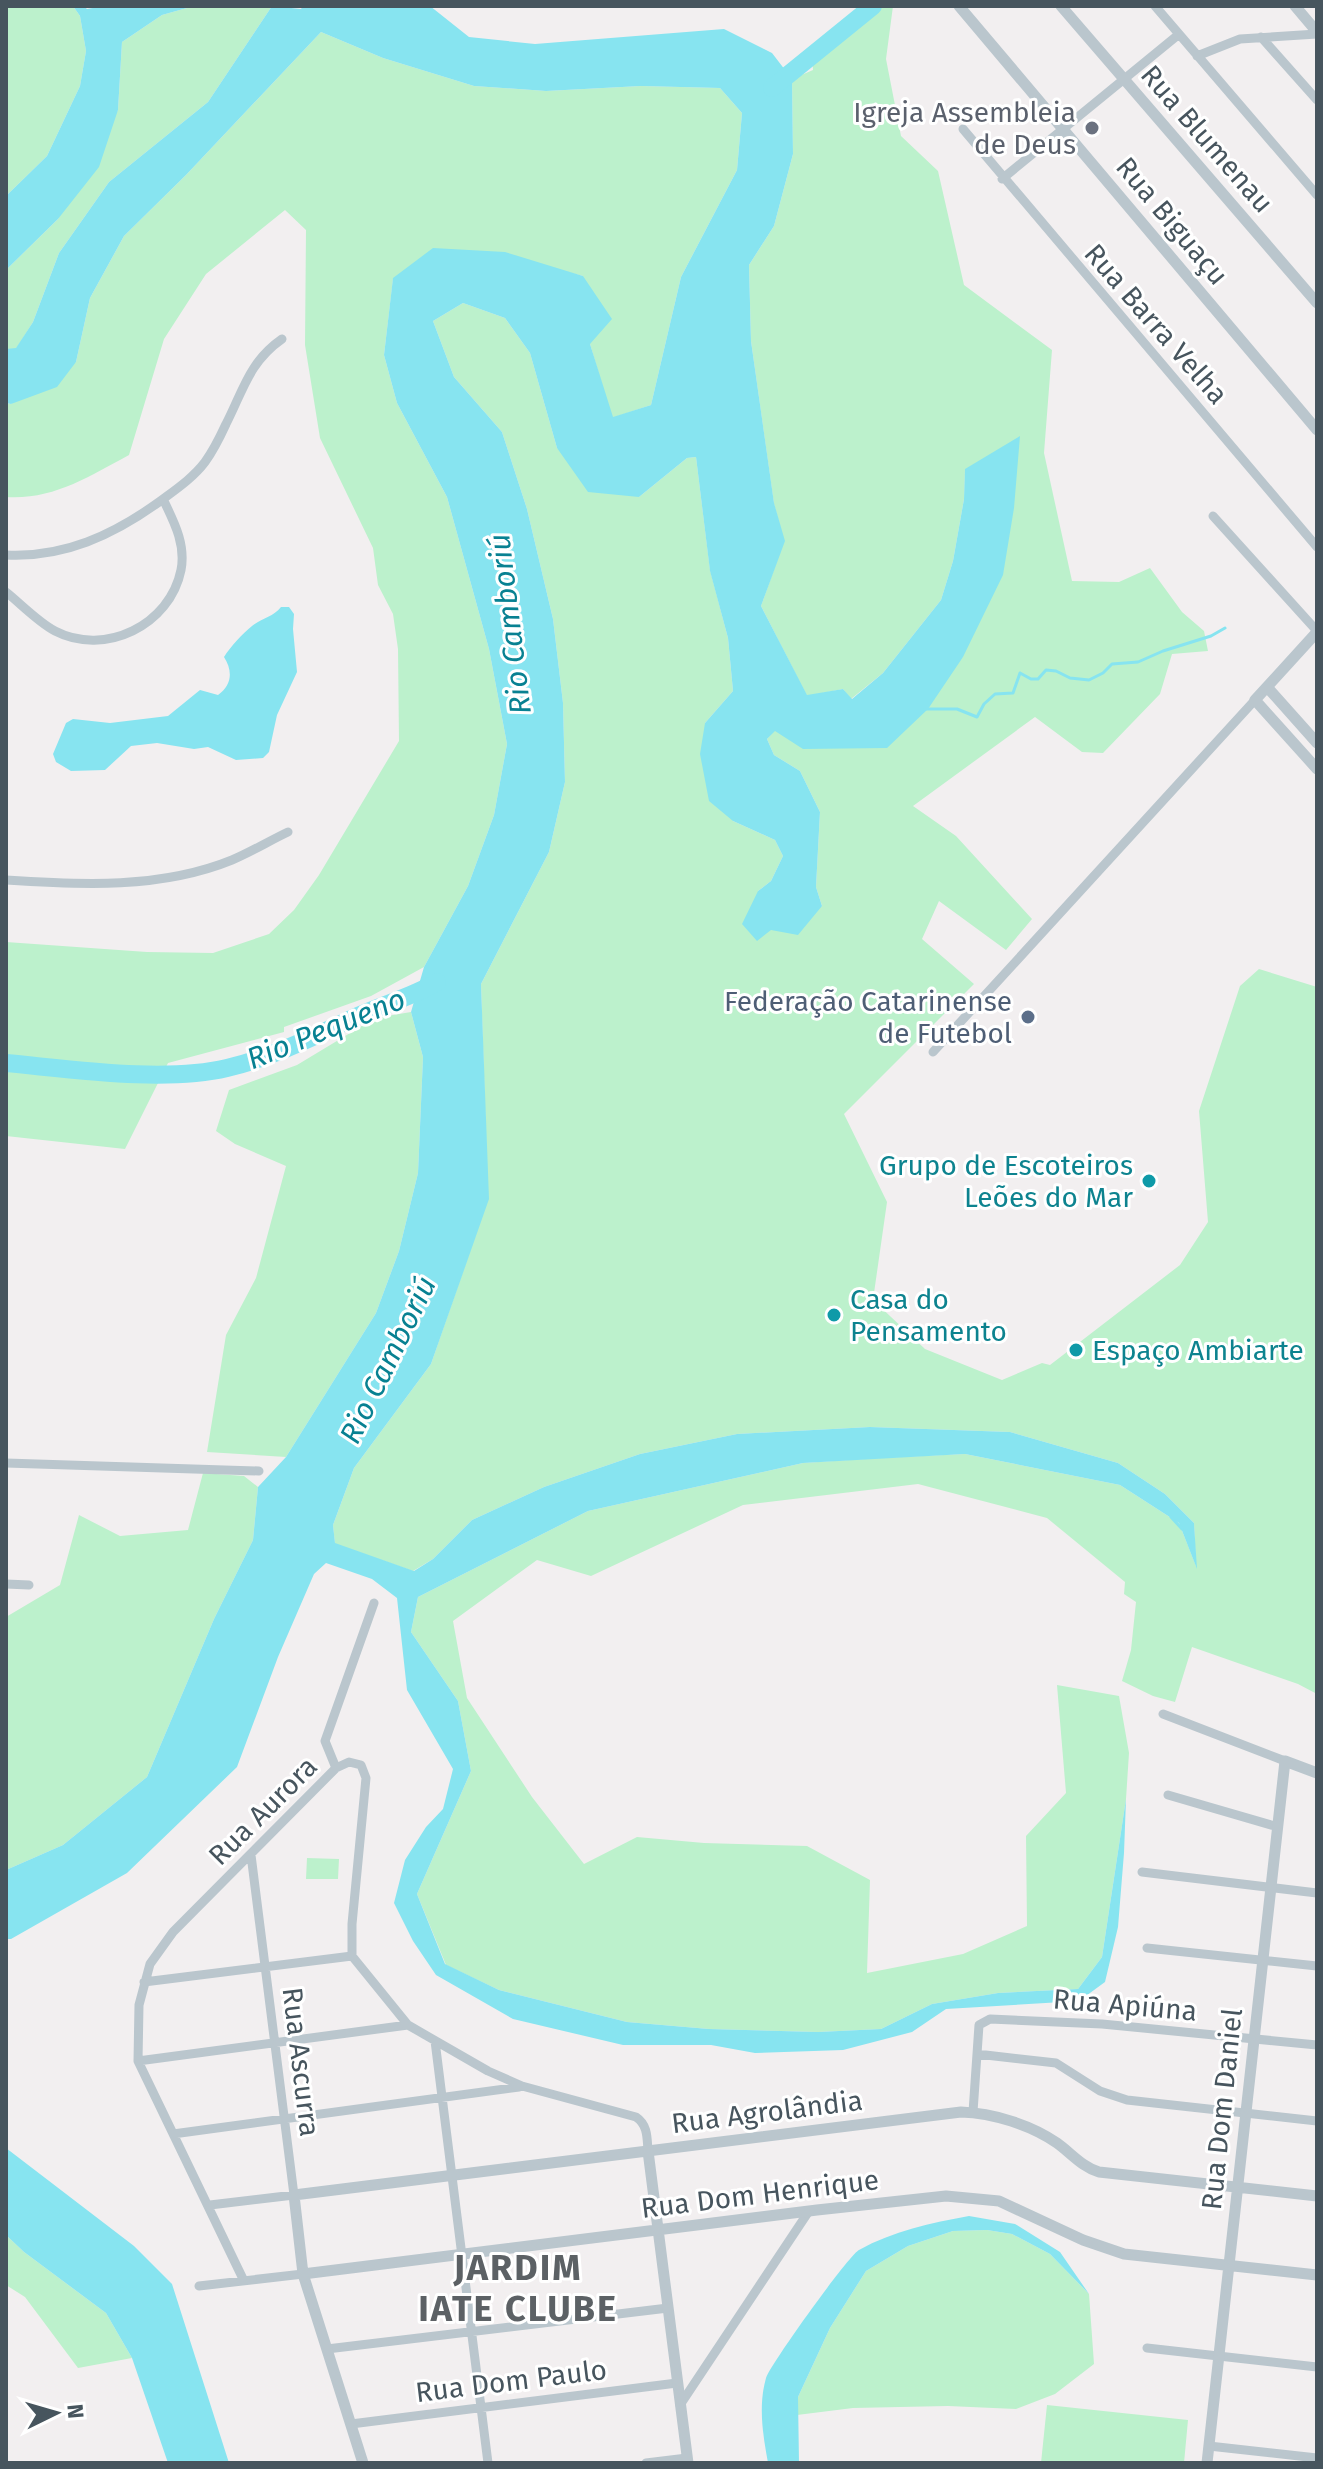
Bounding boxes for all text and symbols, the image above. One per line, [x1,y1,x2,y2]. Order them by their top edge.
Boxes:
street label: Rua Blumenau [1134,59,1280,219]
place label: Igreja Assembleia de Deus [853,96,1076,161]
marker: Igreja Assembleia de Deus [1083,119,1101,137]
street label: Rua Biguaçu [1109,151,1235,291]
street label: Rua Barra Velha [1077,237,1235,411]
water label: Rio Camboriú [481,532,539,716]
water label: Rio Pequeno [241,981,411,1077]
place label: Federação Catarinense de Futebol [724,985,1012,1050]
marker: Federação Catarinense de Futebol [1019,1008,1037,1026]
place label: Grupo de Escoteiros Leões do Mar [879,1149,1133,1214]
marker: Grupo de Escoteiros Leões do Mar [1140,1172,1158,1190]
water label: Rio Camboriú [332,1270,444,1450]
place label: Casa do Pensamento [850,1283,1007,1348]
marker: Casa do Pensamento [825,1306,843,1324]
place label: Espaço Ambiarte [1092,1334,1304,1367]
marker: Espaço Ambiarte [1067,1341,1085,1359]
street label: Rua Aurora [202,1750,324,1872]
street label: Rua Apiúna [1052,1982,1198,2028]
street label: Rua Ascurra [275,1985,327,2139]
street label: Rua Dom Daniel [1195,2007,1249,2211]
street label: Rua Agrolândia [670,2084,864,2140]
street label: Rua Dom Henrique [639,2163,881,2225]
district label: JARDIM IATE CLUBE [418,2246,618,2331]
street label: Rua Dom Paulo [414,2353,608,2409]
north arrow [16,2373,96,2453]
text: N [61,2403,90,2420]

